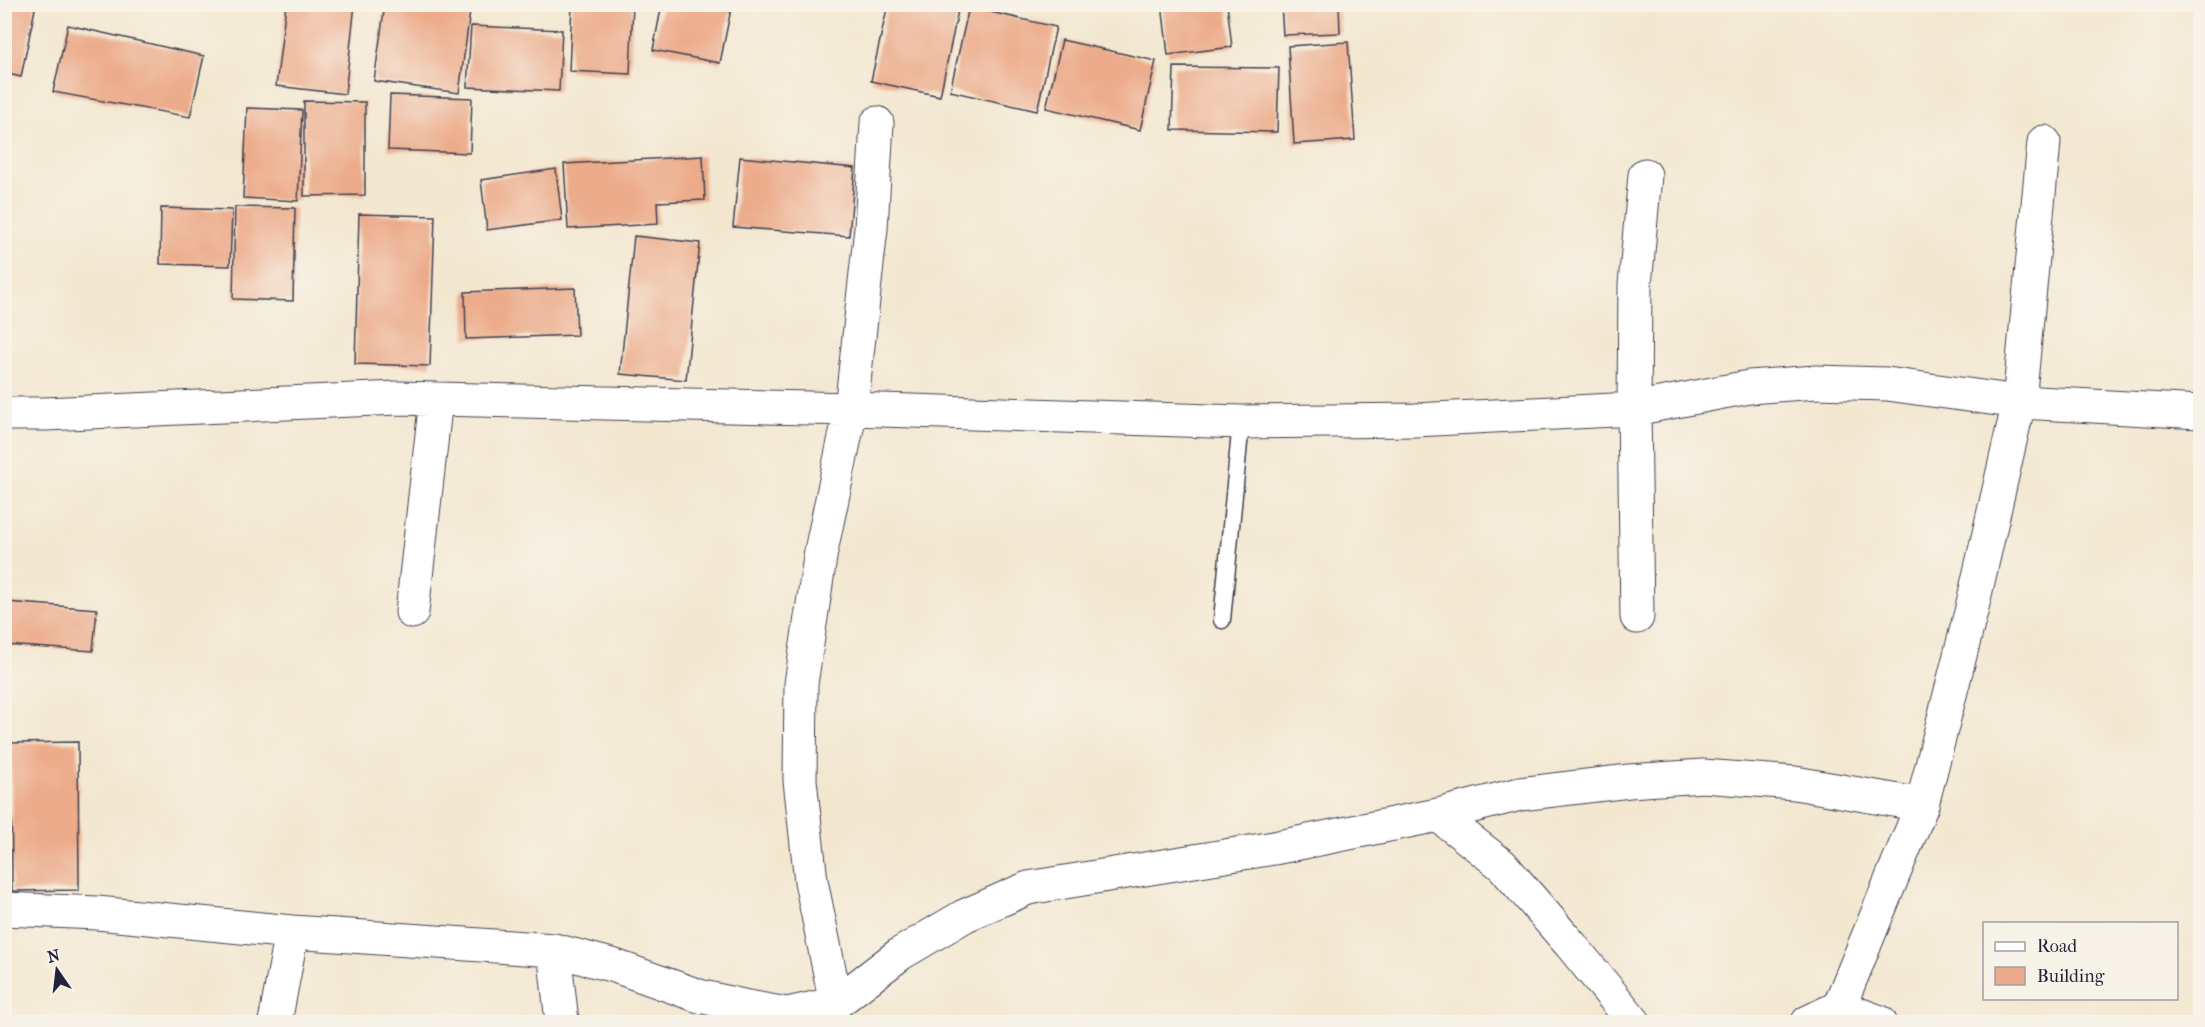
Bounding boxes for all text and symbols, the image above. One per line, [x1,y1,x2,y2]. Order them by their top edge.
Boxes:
legend [1983,922,2178,1000]
text: Road [2037,936,2077,957]
north arrow [27,940,87,1000]
text: N [45,945,63,967]
text: Building [2037,966,2105,987]

